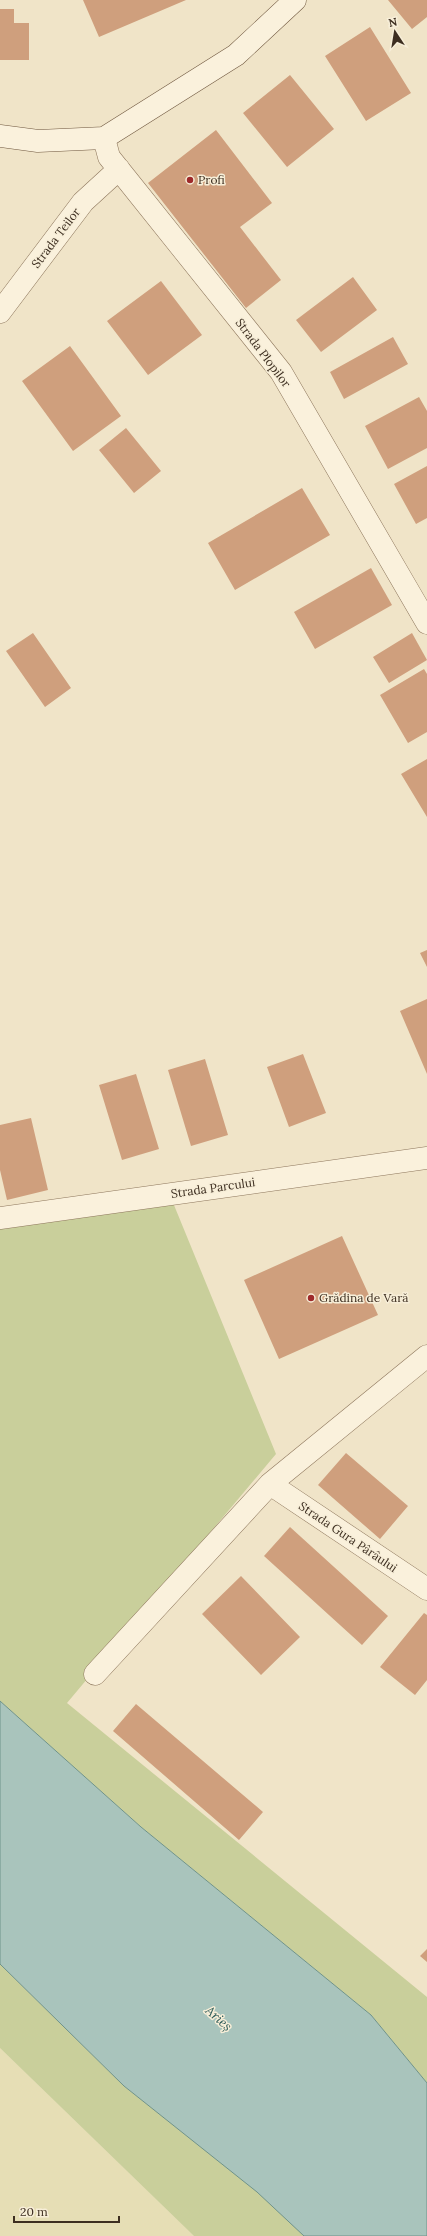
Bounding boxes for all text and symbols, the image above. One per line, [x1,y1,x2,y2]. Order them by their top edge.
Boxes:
north arrow [375,12,415,52]
text: N [387,14,399,30]
place label: Profi [198,172,225,187]
marker: Profi [185,175,195,185]
street label: Strada Teilor [28,204,84,271]
street label: Strada Plopilor [233,315,295,391]
street label: Strada Parcului [170,1174,256,1201]
place label: Grădina de Vară [319,1290,409,1305]
marker: Grădina de Vară [306,1293,316,1303]
street label: Strada Gura Pârâului [296,1498,400,1575]
water label: Arieș [201,2001,236,2035]
scale bar [14,2198,119,2224]
text: 20 m [20,2204,48,2219]

